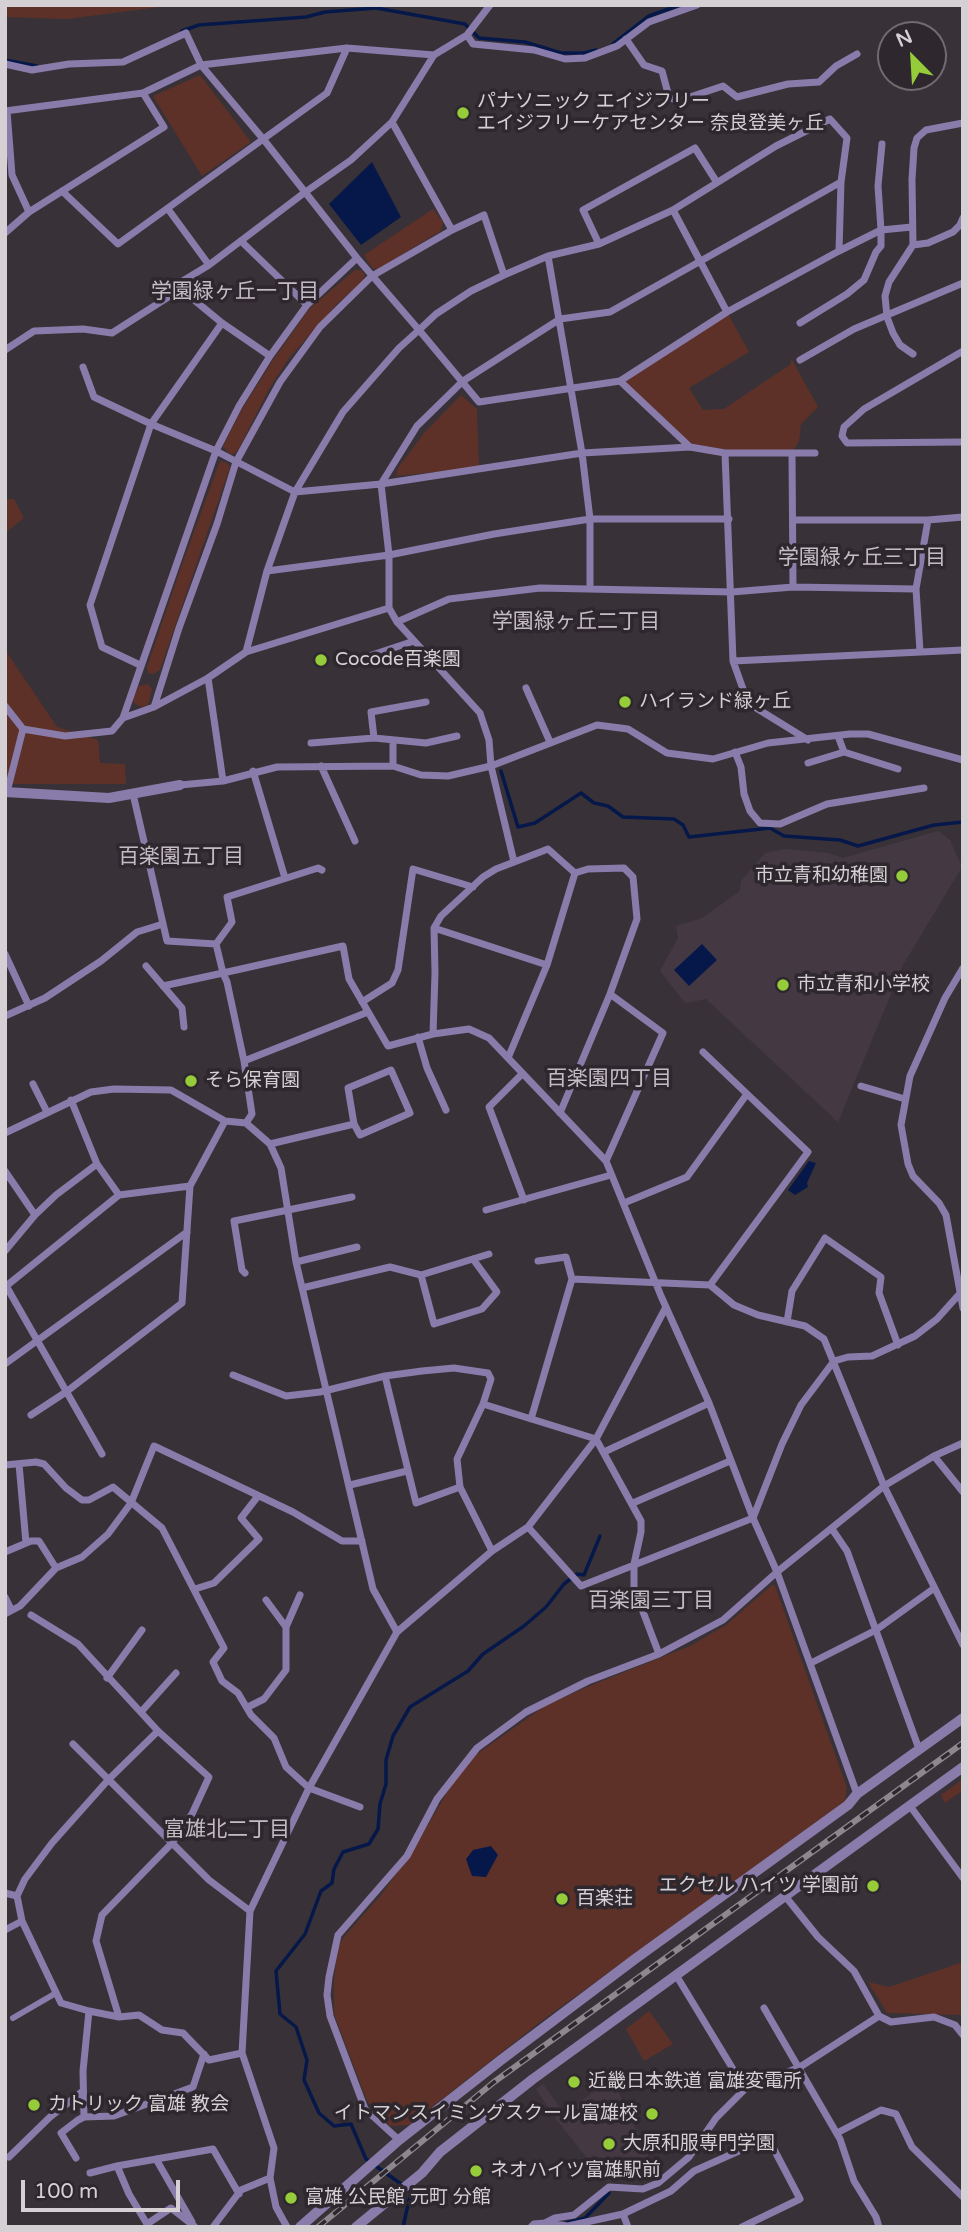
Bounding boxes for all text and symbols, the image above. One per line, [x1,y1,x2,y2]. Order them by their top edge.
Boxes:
north arrow [877,21,947,91]
text: N [893,25,916,52]
place label: パナソニック エイジフリー エイジフリーケアセンター 奈良登美ヶ丘 [477,91,824,135]
marker: パナソニック エイジフリー エイジフリーケアセンター 奈良登美ヶ丘 [455,105,471,121]
district label: 学園緑ヶ丘一丁目 [151,279,319,305]
district label: 学園緑ヶ丘三丁目 [778,545,946,571]
district label: 学園緑ヶ丘二丁目 [492,609,660,635]
place label: Cocode百楽園 [335,649,461,671]
marker: Cocode百楽園 [313,652,329,668]
place label: ハイランド緑ヶ丘 [639,691,791,713]
marker: ハイランド緑ヶ丘 [617,694,633,710]
district label: 百楽園五丁目 [118,844,244,870]
place label: 市立青和幼稚園 [755,865,888,887]
marker: 市立青和幼稚園 [894,868,910,884]
place label: 市立青和小学校 [797,974,930,996]
marker: 市立青和小学校 [775,977,791,993]
district label: 百楽園四丁目 [546,1066,672,1092]
place label: そら保育園 [205,1070,300,1092]
marker: そら保育園 [183,1073,199,1089]
district label: 百楽園三丁目 [588,1588,714,1614]
district label: 富雄北二丁目 [164,1817,290,1843]
place label: エクセル ハイツ 学園前 [659,1875,859,1897]
marker: エクセル ハイツ 学園前 [865,1878,881,1894]
place label: 百楽荘 [576,1888,633,1910]
marker: 百楽荘 [554,1891,570,1907]
place label: 近畿日本鉄道 富雄変電所 [588,2071,802,2093]
marker: 近畿日本鉄道 富雄変電所 [566,2074,582,2090]
place label: カトリック 富雄 教会 [48,2094,229,2116]
marker: カトリック 富雄 教会 [26,2097,42,2113]
place label: イトマンスイミングスクール富雄校 [334,2103,638,2125]
marker: イトマンスイミングスクール富雄校 [644,2106,660,2122]
place label: 大原和服専門学園 [623,2133,775,2155]
marker: 大原和服専門学園 [601,2136,617,2152]
place label: ネオハイツ富雄駅前 [490,2160,661,2182]
marker: ネオハイツ富雄駅前 [468,2163,484,2179]
scale bar [24,2166,184,2210]
text: 100 m [34,2179,98,2204]
place label: 富雄 公民館 元町 分館 [305,2187,491,2209]
marker: 富雄 公民館 元町 分館 [283,2190,299,2206]

